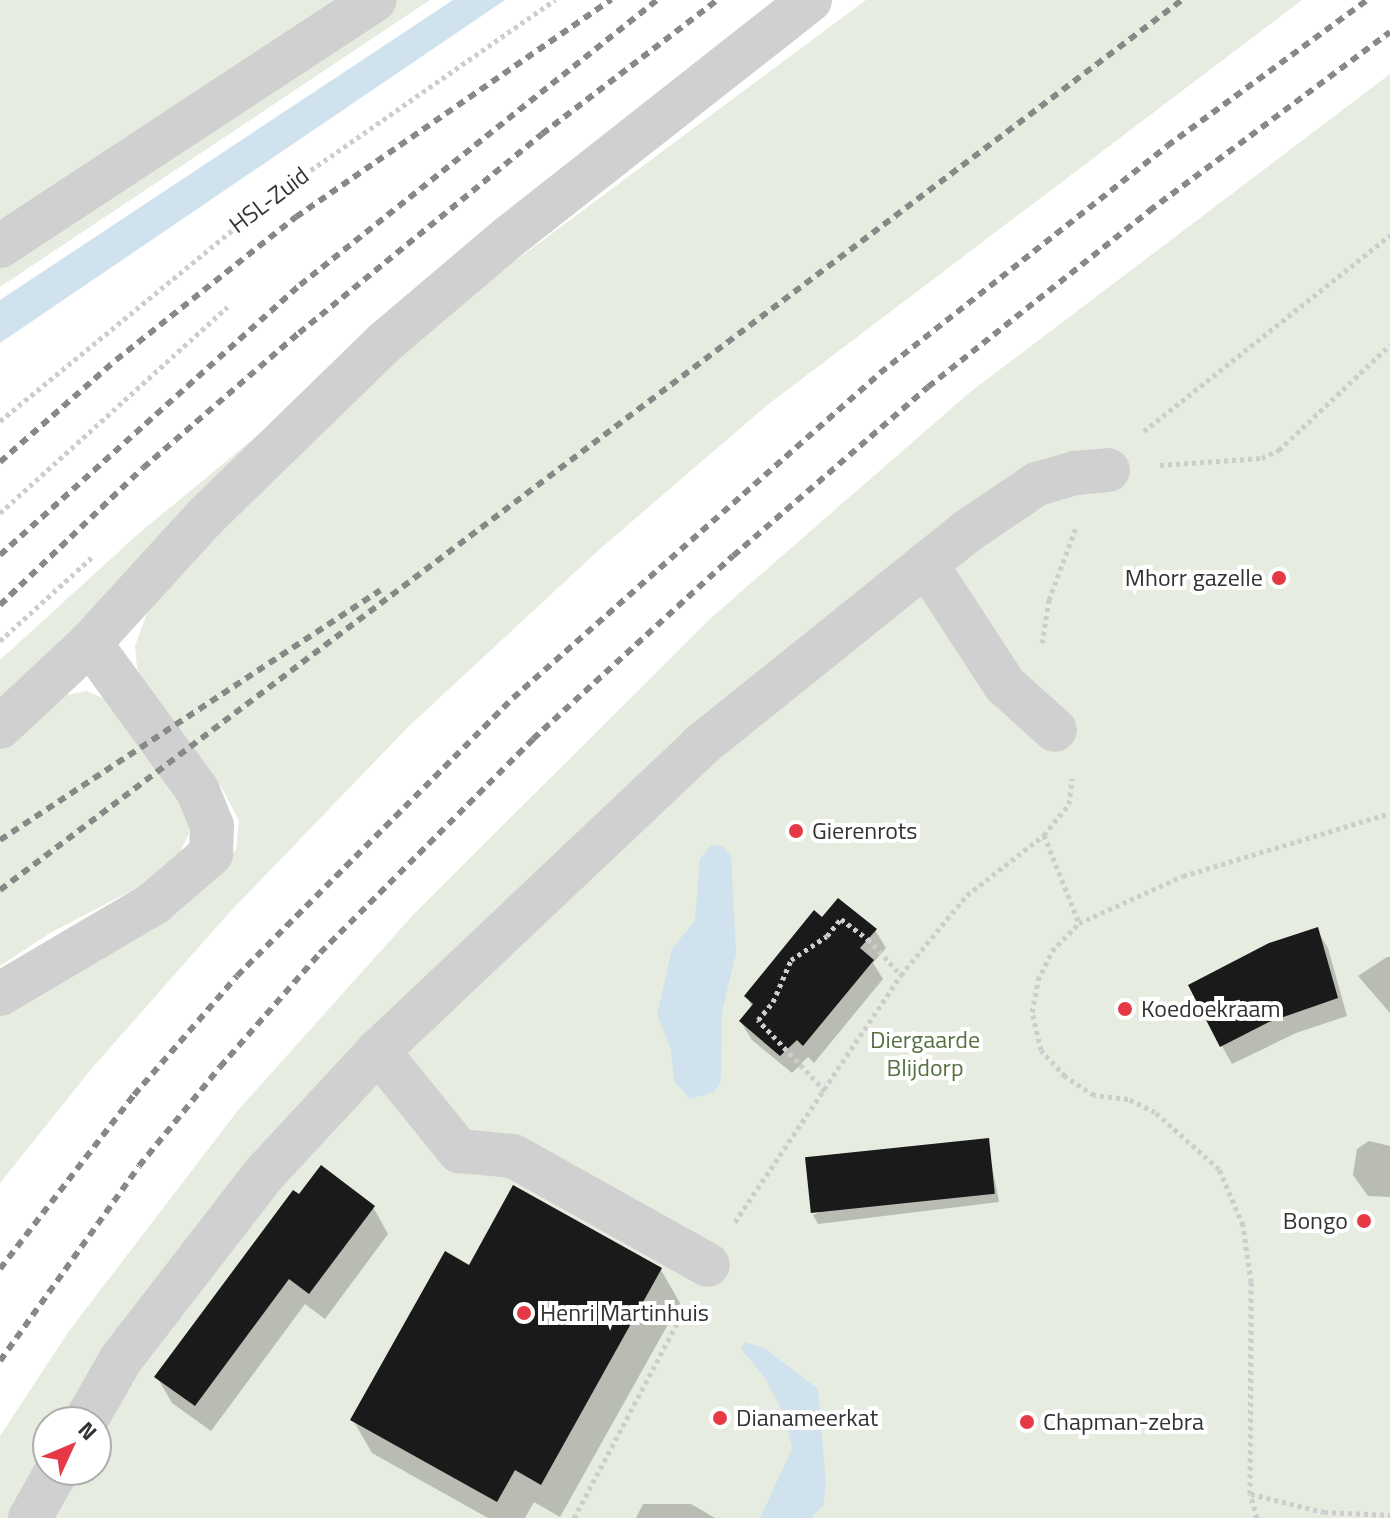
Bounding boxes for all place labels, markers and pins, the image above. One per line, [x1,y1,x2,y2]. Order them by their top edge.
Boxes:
place label: Mhorr gazelle [1125,564,1263,592]
marker: Mhorr gazelle [1270,569,1288,587]
place label: Gierenrots [812,817,917,845]
marker: Gierenrots [787,822,805,840]
place label: Koedoekraam [1141,995,1280,1023]
marker: Koedoekraam [1116,1000,1134,1018]
place label: Bongo [1283,1207,1348,1235]
marker: Bongo [1355,1212,1373,1230]
place label: Henri Martinhuis [540,1299,709,1327]
marker: Henri Martinhuis [515,1304,533,1322]
place label: Dianameerkat [736,1404,878,1432]
place label: Chapman-zebra [1043,1408,1204,1436]
marker: Dianameerkat [711,1409,729,1427]
marker: Chapman-zebra [1018,1413,1036,1431]

